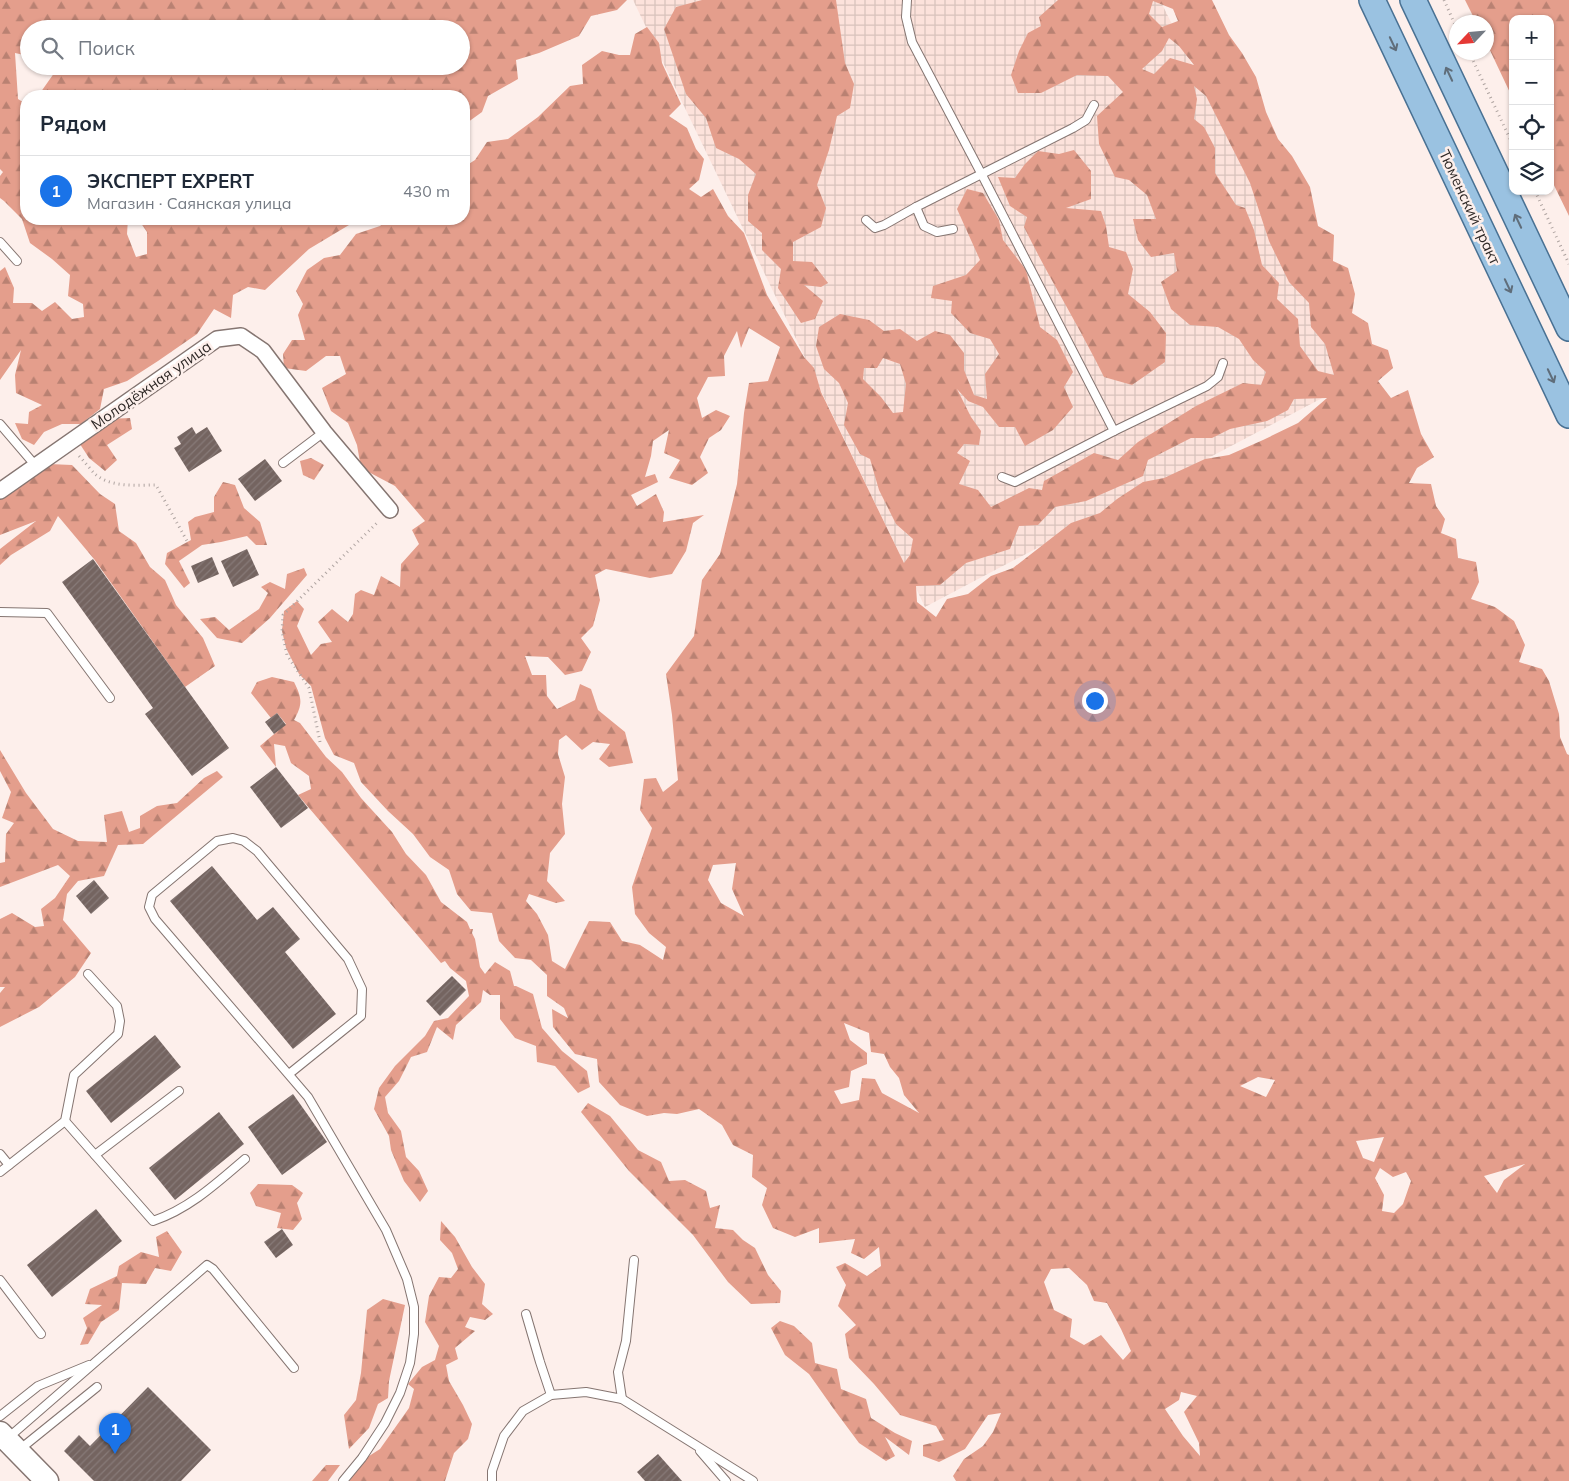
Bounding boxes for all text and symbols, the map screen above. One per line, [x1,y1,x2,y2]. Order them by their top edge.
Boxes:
north arrow [1449,15,1494,60]
map controls [1509,15,1554,195]
button: + [1509,15,1554,60]
search box [20,20,470,75]
icon: search [38,34,66,62]
text: Поиск [78,36,135,60]
one-way arrow [1389,36,1398,51]
button: − [1509,60,1554,105]
one-way arrow [1443,67,1453,82]
button: locate [1509,105,1554,150]
text: Рядом [40,110,107,136]
street label: Тюменский тракт [1435,147,1505,268]
button: layers [1509,150,1554,195]
text: ЭКСПЕРТ EXPERT [87,169,254,193]
text: 1 [51,181,61,201]
text: 430 m [403,181,450,201]
text: Магазин · Саянская улица [87,193,292,213]
one-way arrow [1513,214,1522,229]
one-way arrow [1503,278,1513,293]
street label: Молодёжная улица [87,336,215,434]
one-way arrow [1547,368,1556,383]
your location [1082,688,1108,714]
pin: 1 [99,1413,131,1454]

